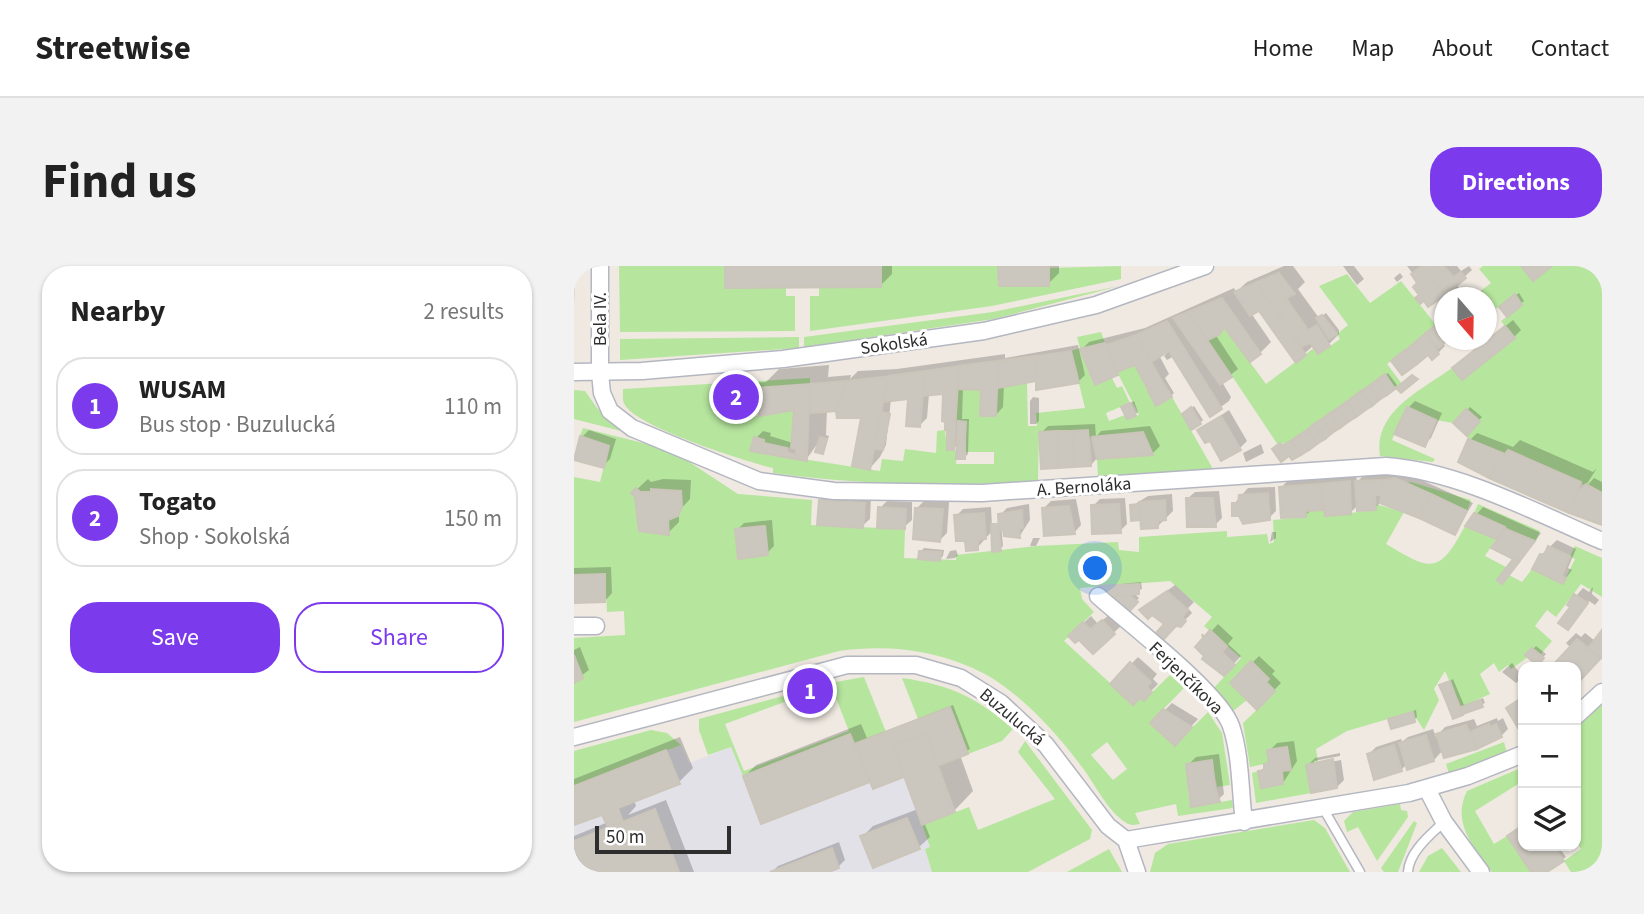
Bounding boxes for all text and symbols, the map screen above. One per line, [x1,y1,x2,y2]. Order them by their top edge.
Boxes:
text: Streetwise [35,25,191,72]
text: Home [1253,31,1313,66]
text: Map [1351,31,1394,66]
text: About [1432,31,1493,66]
text: Contact [1531,31,1609,66]
text: Find us [42,147,197,217]
button: Directions [1430,147,1602,218]
north arrow [1434,287,1497,350]
text: Nearby [70,290,165,333]
street label: Bela IV. [588,292,613,346]
text: 2 results [424,295,504,328]
street label: Sokolská [859,327,929,361]
text: WUSAM [139,371,226,408]
pin: 2 [713,371,759,423]
text: 1 [89,390,101,423]
text: 110 m [444,390,502,423]
text: Bus stop · Buzulucká [139,408,336,441]
street label: A. Bernoláka [1036,471,1132,503]
text: Togato [139,483,216,520]
text: 2 [89,502,101,535]
text: 150 m [444,502,502,535]
text: Shop · Sokolská [139,520,290,553]
your location [1078,551,1112,585]
button: Save [70,602,280,673]
button: Share [294,602,504,673]
street label: Ferjenčíkova [1143,636,1229,720]
map controls [1518,662,1581,851]
button: + [1518,662,1581,725]
pin: 1 [787,665,833,717]
street label: Buzulucká [974,682,1050,752]
button: − [1518,725,1581,788]
button: layers [1518,788,1581,851]
scale bar [595,823,732,855]
text: 50 m [606,824,644,851]

